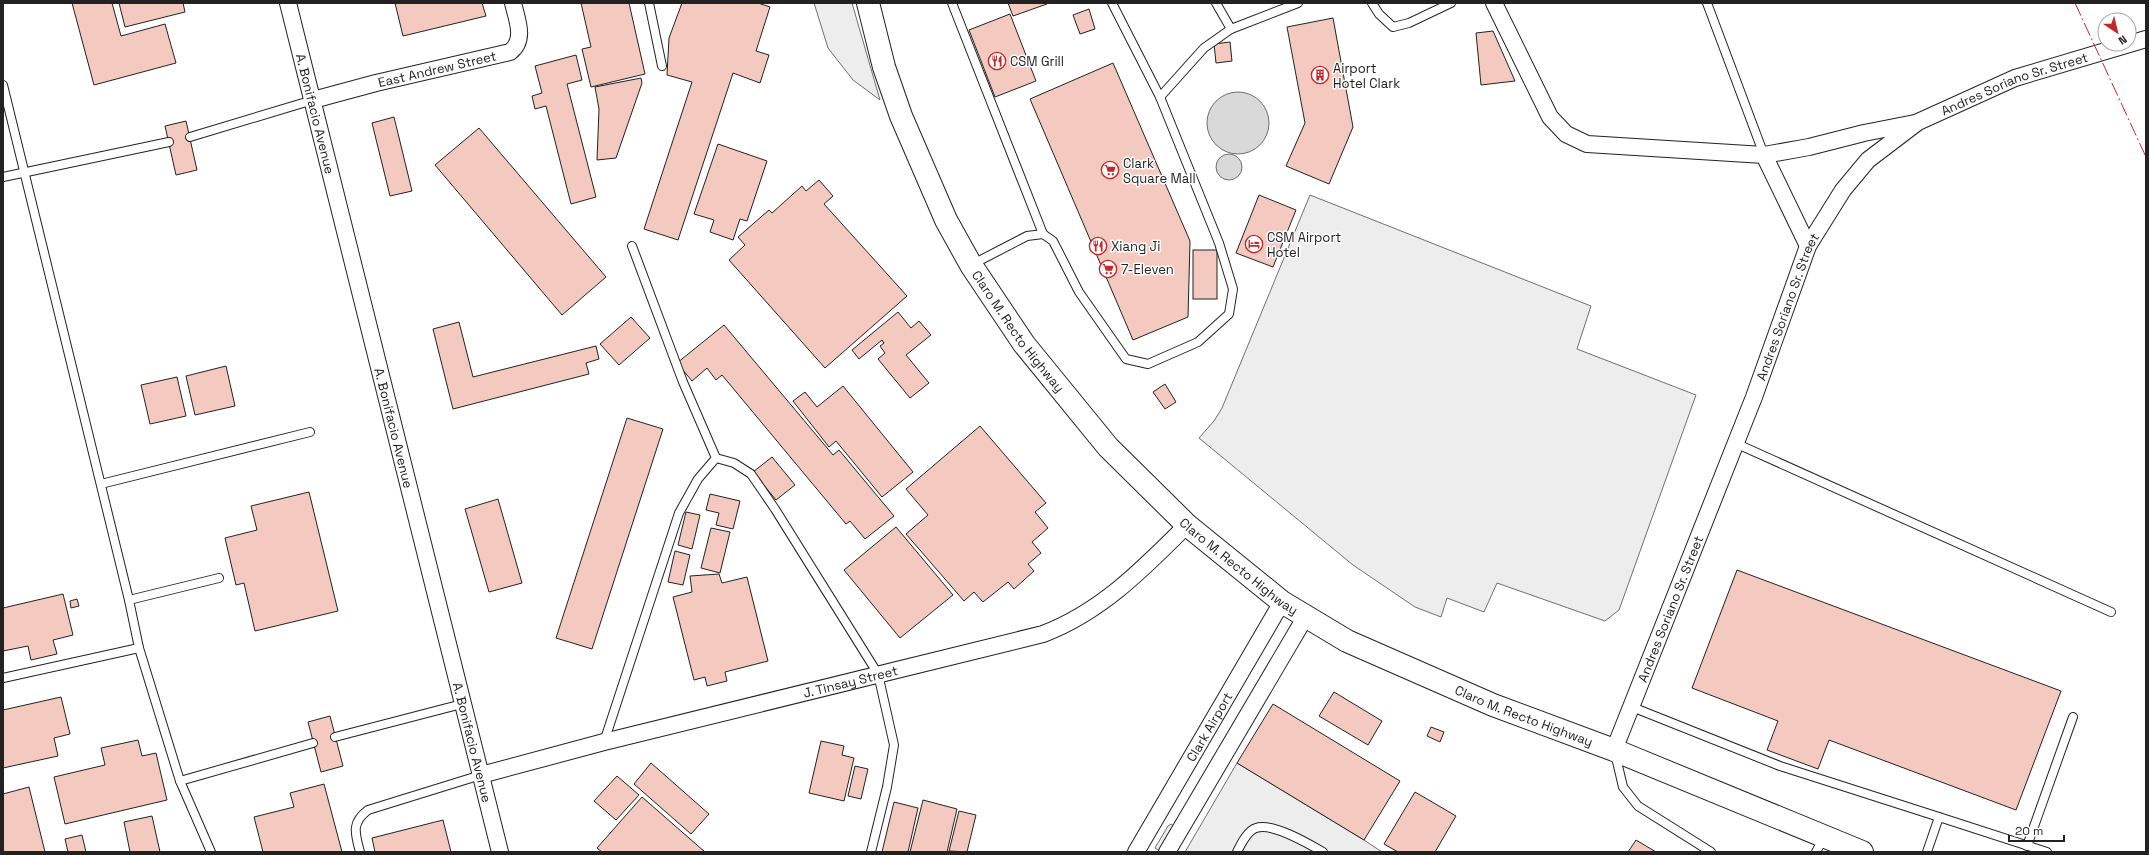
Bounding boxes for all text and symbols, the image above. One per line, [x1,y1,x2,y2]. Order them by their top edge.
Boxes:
north arrow [2097,12,2137,52]
text: N [2116,32,2130,48]
street label: East Andrew Street [376,47,498,91]
street label: Andres Soriano Sr. Street [1938,48,2090,119]
restaurant icon: CSM Grill [987,51,1007,71]
street label: A. Bonifacio Avenue [292,52,339,175]
place label: CSM Grill [1010,53,1064,70]
place label: Airport Hotel Clark [1333,60,1400,92]
building icon: Airport Hotel Clark [1310,65,1330,85]
place label: Clark Square Mall [1123,155,1196,187]
supermarket icon: Clark Square Mall [1100,160,1120,180]
place label: CSM Airport Hotel [1267,229,1341,261]
street label: Andres Soriano Sr. Street [1752,230,1823,383]
hotel icon: CSM Airport Hotel [1244,234,1264,254]
restaurant icon: Xiang Ji [1088,236,1108,256]
place label: Xiang Ji [1111,238,1161,255]
supermarket icon: 7-Eleven [1098,259,1118,279]
place label: 7-Eleven [1121,261,1174,278]
street label: Claro M. Recto Highway [968,267,1068,396]
street label: A. Bonifacio Avenue [371,366,417,490]
street label: Claro M. Recto Highway [1176,514,1301,618]
street label: Andres Soriano Sr. Street [1633,533,1707,684]
street label: J. Tinsay Street [801,662,899,701]
street label: A. Bonifacio Avenue [449,680,496,804]
street label: Claro M. Recto Highway [1452,681,1595,750]
street label: Clark Airport [1182,689,1236,765]
scale bar [2009,817,2064,843]
text: 20 m [2015,823,2043,839]

